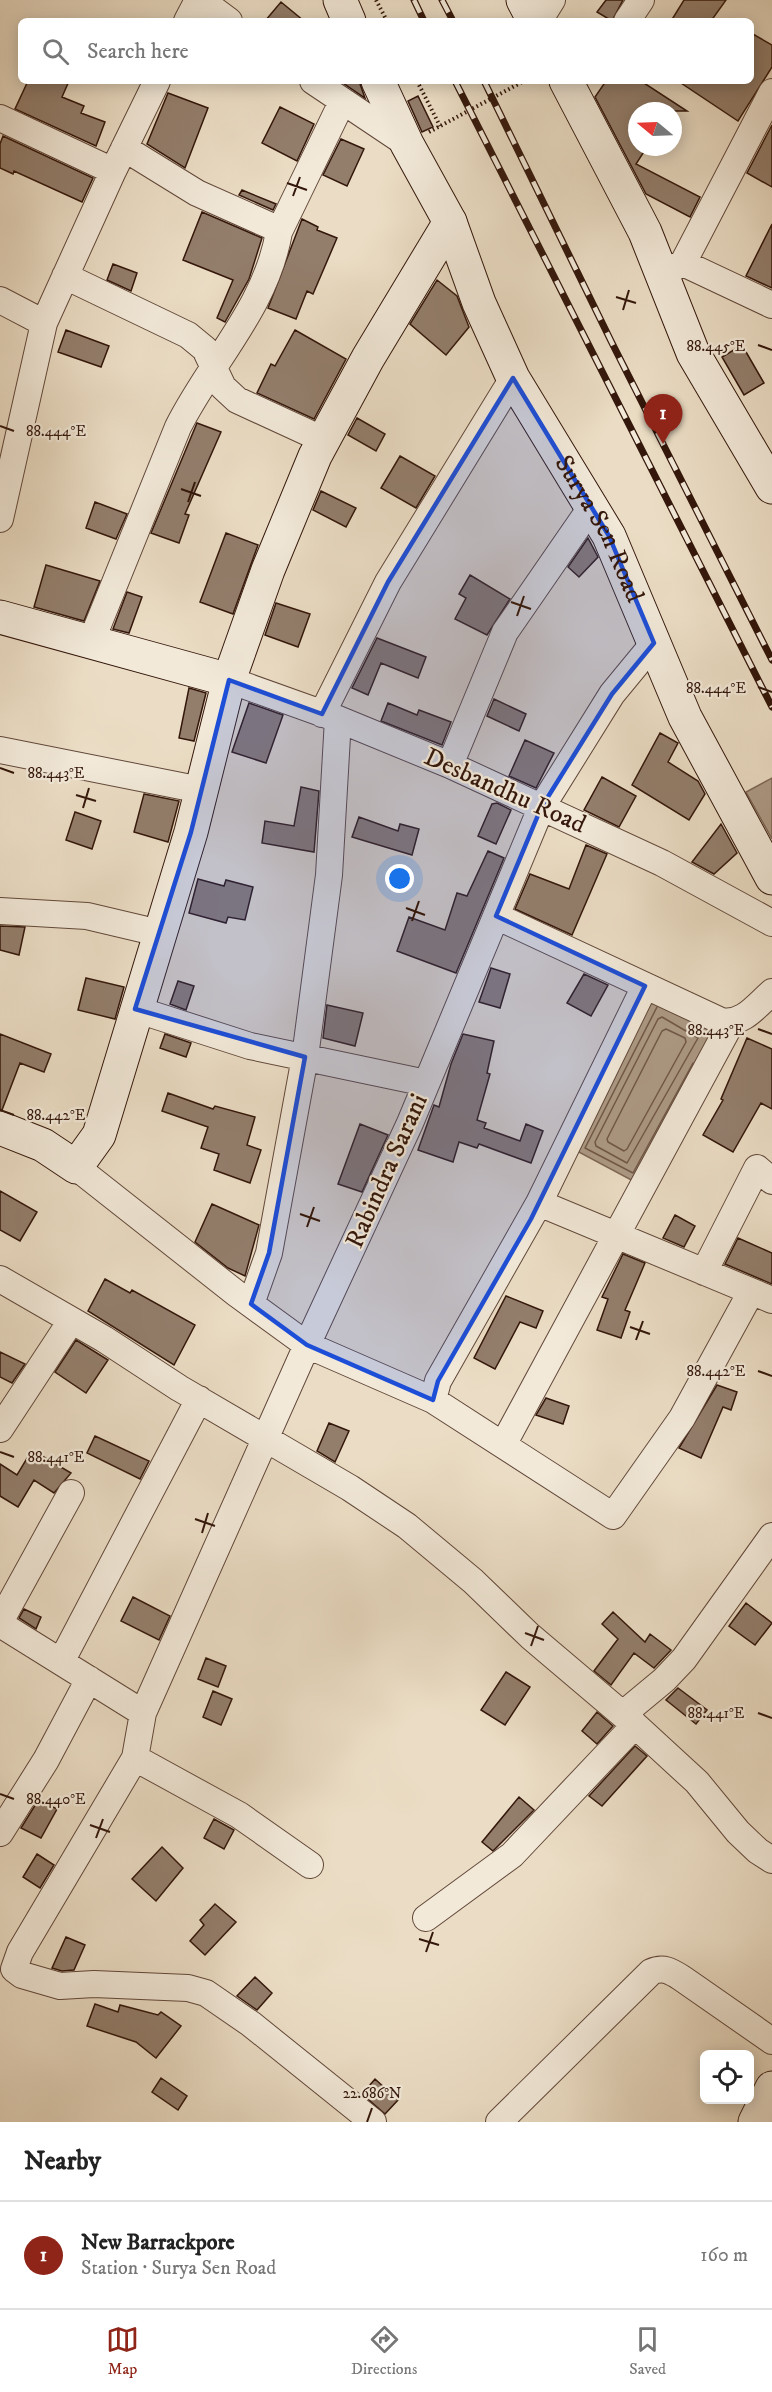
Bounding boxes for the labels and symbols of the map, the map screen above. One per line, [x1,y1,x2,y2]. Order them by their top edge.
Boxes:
north arrow [628,102,682,156]
text: 88.445°E [687,337,746,356]
pin: 1 [644,394,682,444]
text: 88.444°E [26,422,86,441]
street label: Surya Sen Road [547,449,652,607]
text: 88.444°E [686,679,746,698]
street label: Desbandhu Road [419,741,591,841]
text: 88.443°E [27,764,85,783]
your location [385,864,414,893]
text: 88.443°E [687,1021,745,1040]
street label: Rabindra Sarani [338,1089,436,1253]
text: 88.442°E [27,1106,86,1125]
text: 88.442°E [687,1362,746,1381]
text: 88.441°E [28,1448,85,1467]
text: 88.441°E [688,1704,745,1723]
text: 88.440°E [26,1790,86,1809]
text: 22.686°N [343,2084,401,2103]

